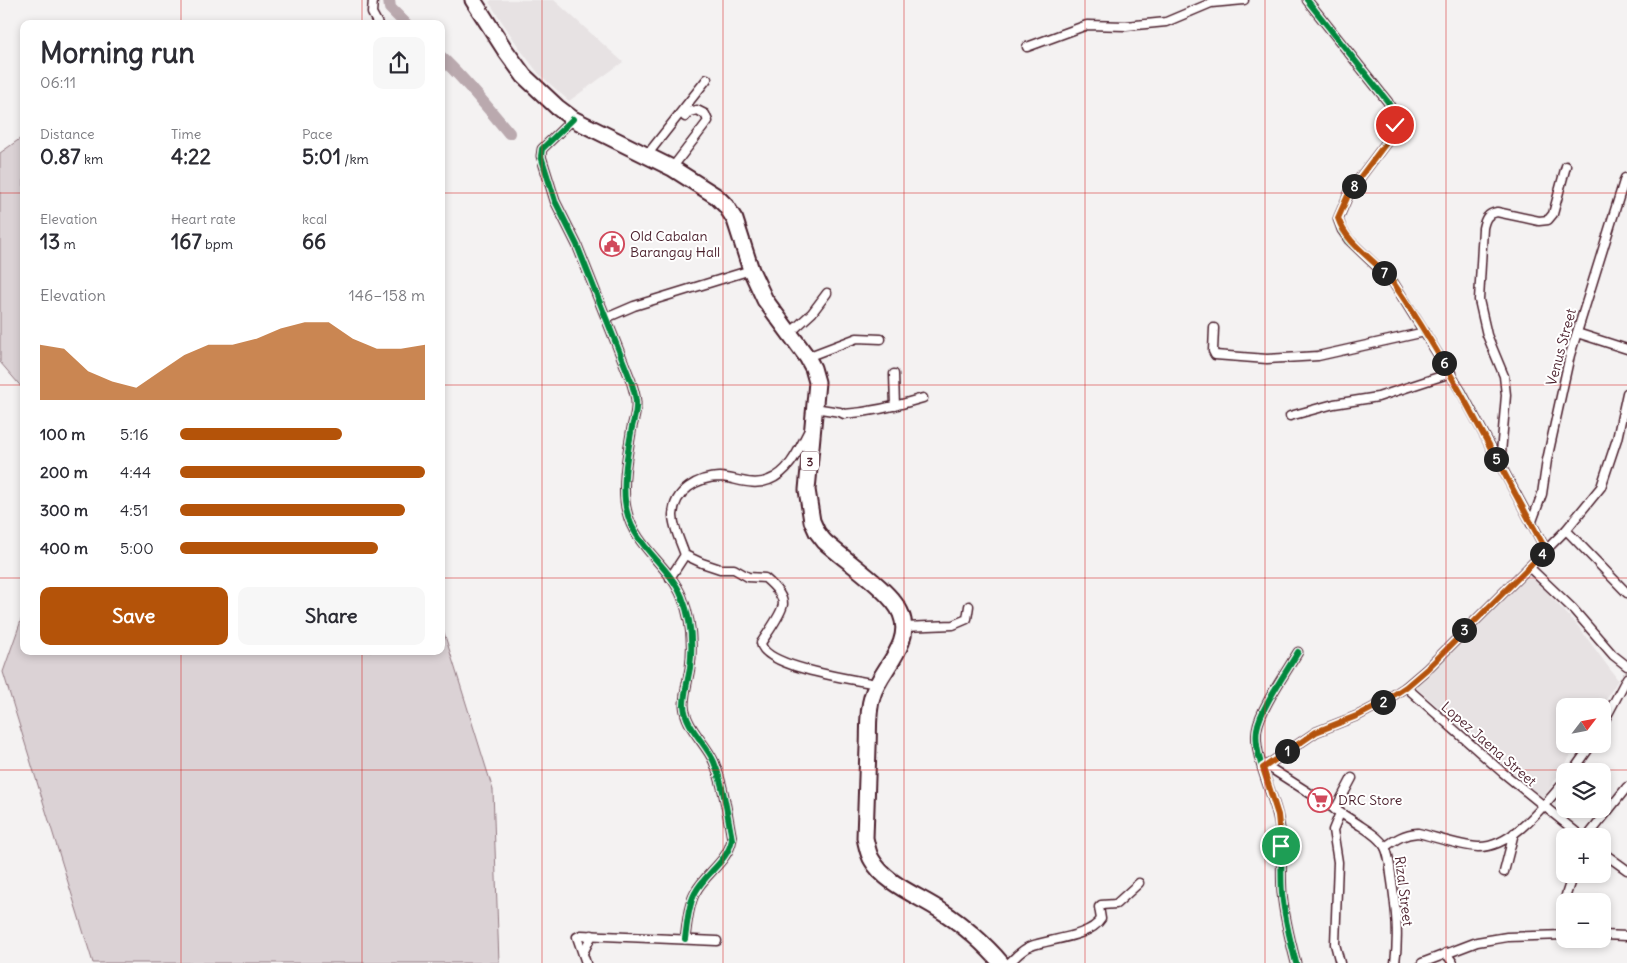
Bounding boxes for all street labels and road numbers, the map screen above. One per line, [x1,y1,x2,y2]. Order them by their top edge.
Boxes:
street label: Venus Street [1542,306,1580,387]
road number: 3 [801,452,819,471]
street label: Lopez Jaena Street [1438,698,1540,790]
street label: Rizal Street [1391,855,1417,927]

